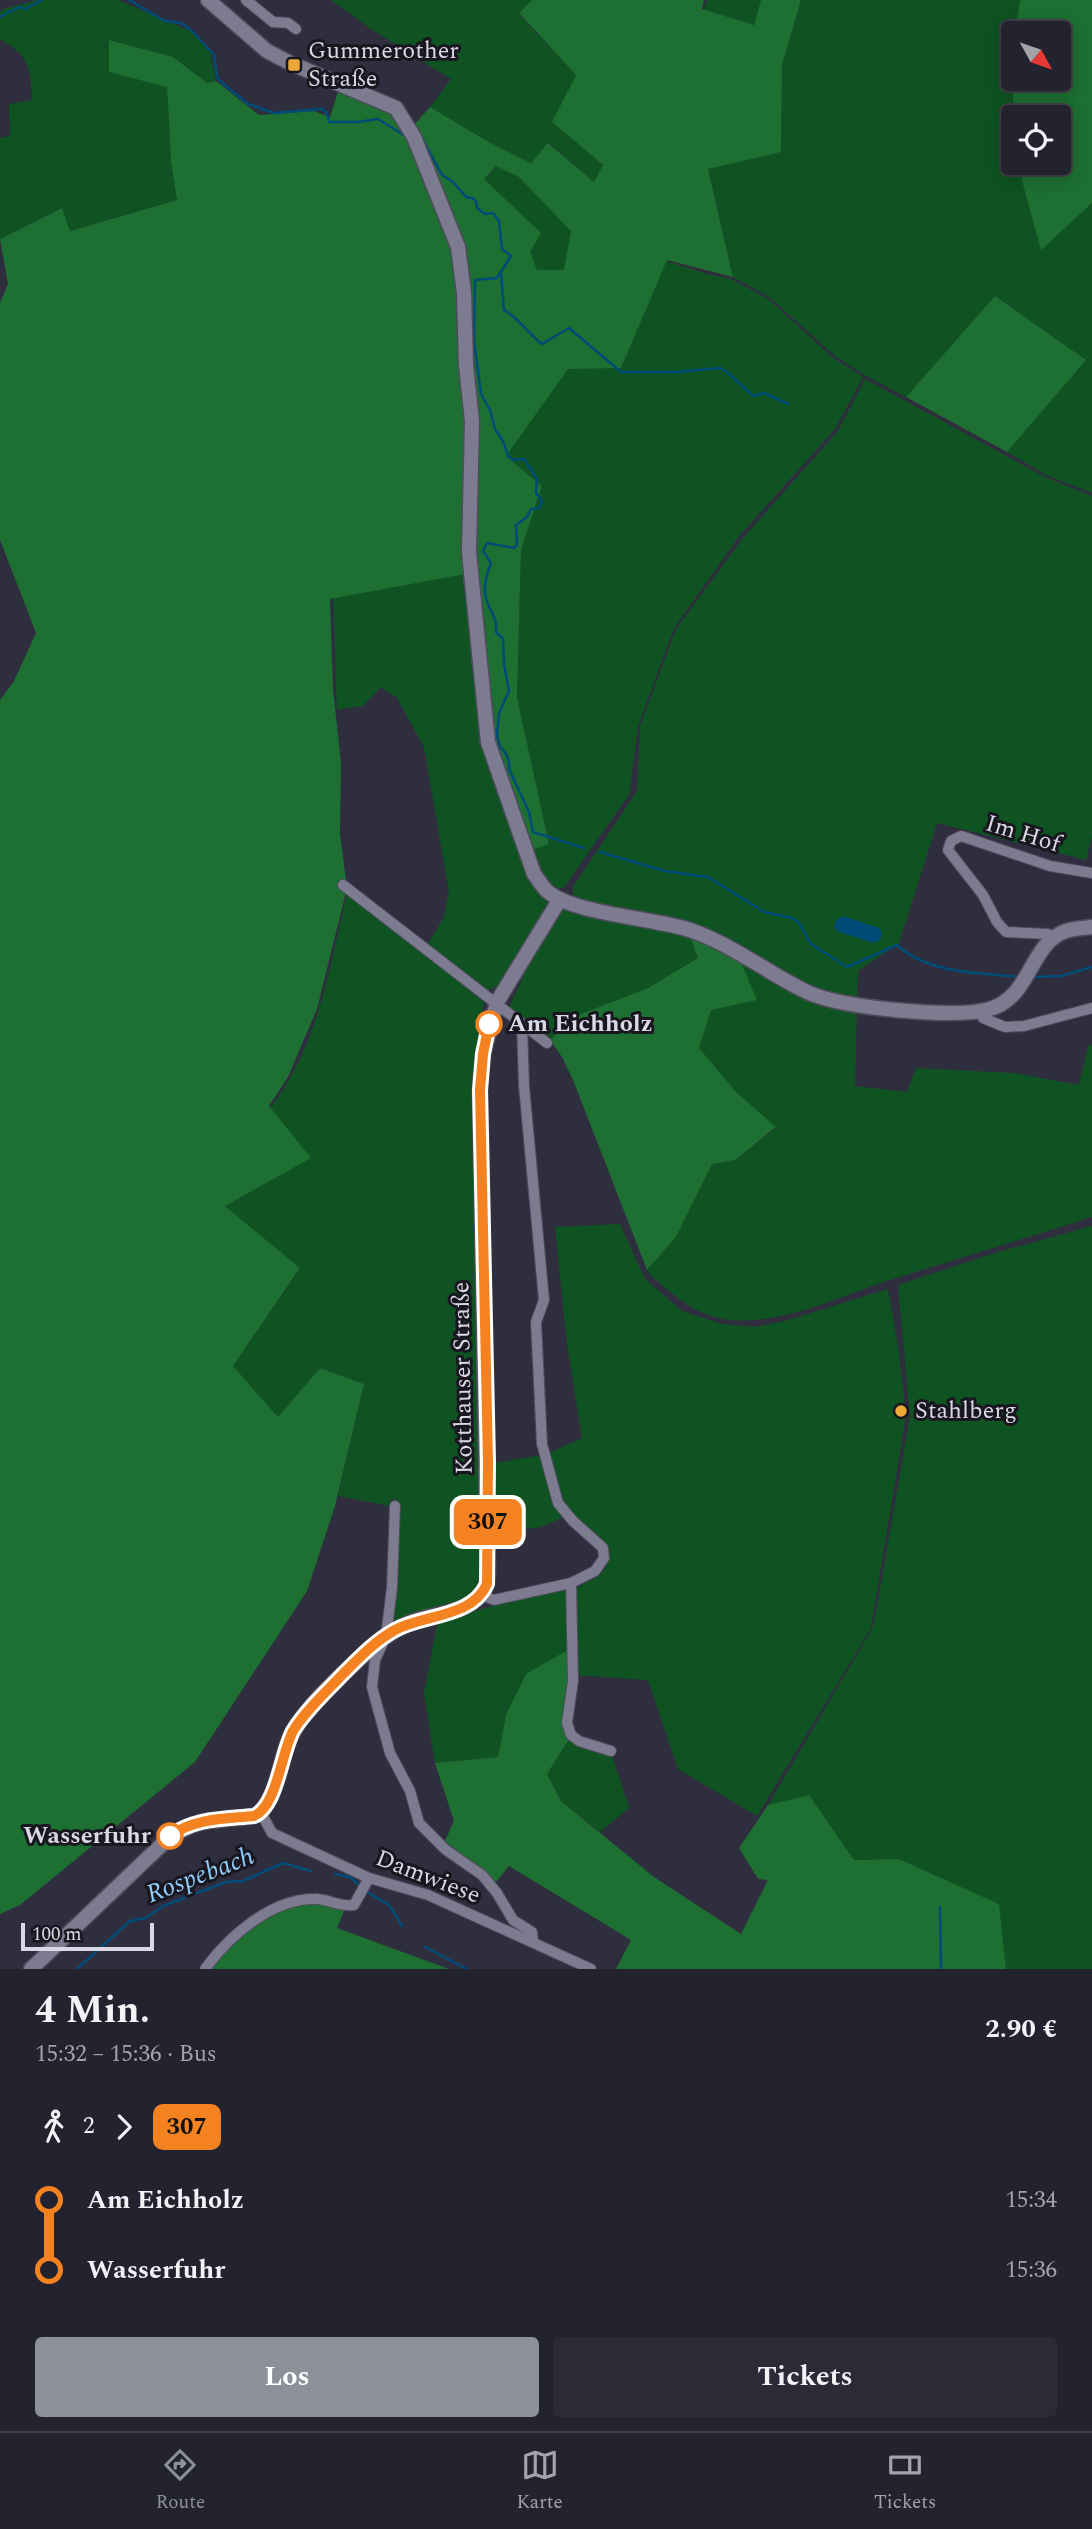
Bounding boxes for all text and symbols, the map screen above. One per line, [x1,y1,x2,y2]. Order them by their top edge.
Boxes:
north arrow [1001,21,1071,91]
map controls [1001,21,1071,175]
place label: Gummerother Straße [308,33,459,97]
marker: Gummerother Straße [286,57,302,73]
button: locate [1001,105,1071,175]
street label: Im Hof [981,806,1067,863]
place label: Am Eichholz [508,1006,653,1042]
marker: Am Eichholz [476,1011,502,1037]
street label: Kotthauser Straße [443,1281,483,1475]
place label: Stahlberg [915,1393,1017,1429]
marker: Stahlberg [893,1403,909,1419]
line badge: 307 [448,1499,528,1545]
text: 307 [468,1504,508,1540]
place label: Wasserfuhr [23,1818,152,1854]
marker: Wasserfuhr [157,1823,183,1849]
water label: Rospebach [140,1836,260,1914]
street label: Damwiese [370,1840,486,1914]
scale bar [21,1920,154,1952]
text: 100 m [32,1920,82,1949]
text: 4 Min. [35,1982,150,2040]
text: 2.90 € [985,2009,1057,2049]
text: 15:32 – 15:36 · Bus [35,2037,217,2072]
icon: walk [35,2108,73,2146]
icon: forward [105,2108,143,2146]
text: 2 [83,2109,95,2144]
text: 307 [167,2109,207,2145]
text: Am Eichholz [87,2180,244,2220]
text: 15:34 [1005,2183,1057,2218]
text: Wasserfuhr [87,2250,225,2290]
text: 15:36 [1005,2253,1057,2288]
button: Los [35,2337,539,2417]
button: Tickets [553,2337,1057,2417]
tab: Route [156,2446,205,2517]
tab: Karte [517,2446,563,2517]
tab: Tickets [874,2446,936,2517]

